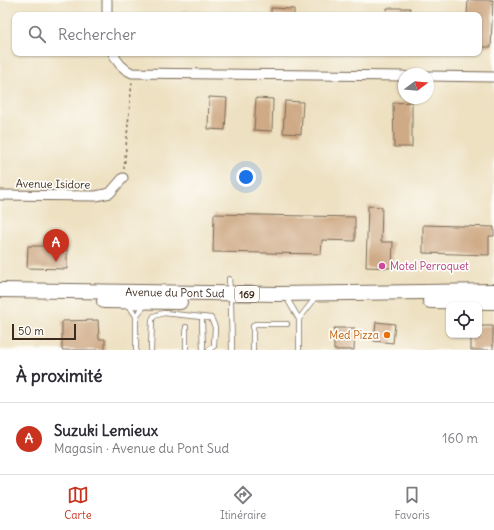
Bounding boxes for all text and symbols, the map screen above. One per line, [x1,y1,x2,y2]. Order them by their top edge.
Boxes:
search box [12,12,482,56]
icon: search [26,23,48,45]
text: Rechercher [58,25,136,44]
north arrow [398,68,434,104]
your location [236,167,256,187]
street label: Avenue Isidore [16,176,90,192]
pin: A [43,229,69,262]
place label: Motel Perroquet [390,259,469,273]
marker: Motel Perroquet [377,261,387,271]
street label: Avenue du Pont Sud [125,285,225,300]
road number: 169 [235,286,259,302]
map controls [446,302,482,338]
button: locate [446,302,482,338]
scale bar [12,322,76,341]
text: 50 m [18,324,44,338]
place label: Med Pizza [329,328,379,342]
marker: Med Pizza [382,330,392,340]
text: À proximité [16,365,102,387]
text: Suzuki Lemieux [54,421,158,440]
text: A [25,430,33,447]
text: 160 m [442,430,478,447]
text: Magasin · Avenue du Pont Sud [54,440,229,457]
tab: Carte [64,484,92,522]
tab: Itinéraire [220,484,266,522]
tab: Favoris [394,484,430,522]

